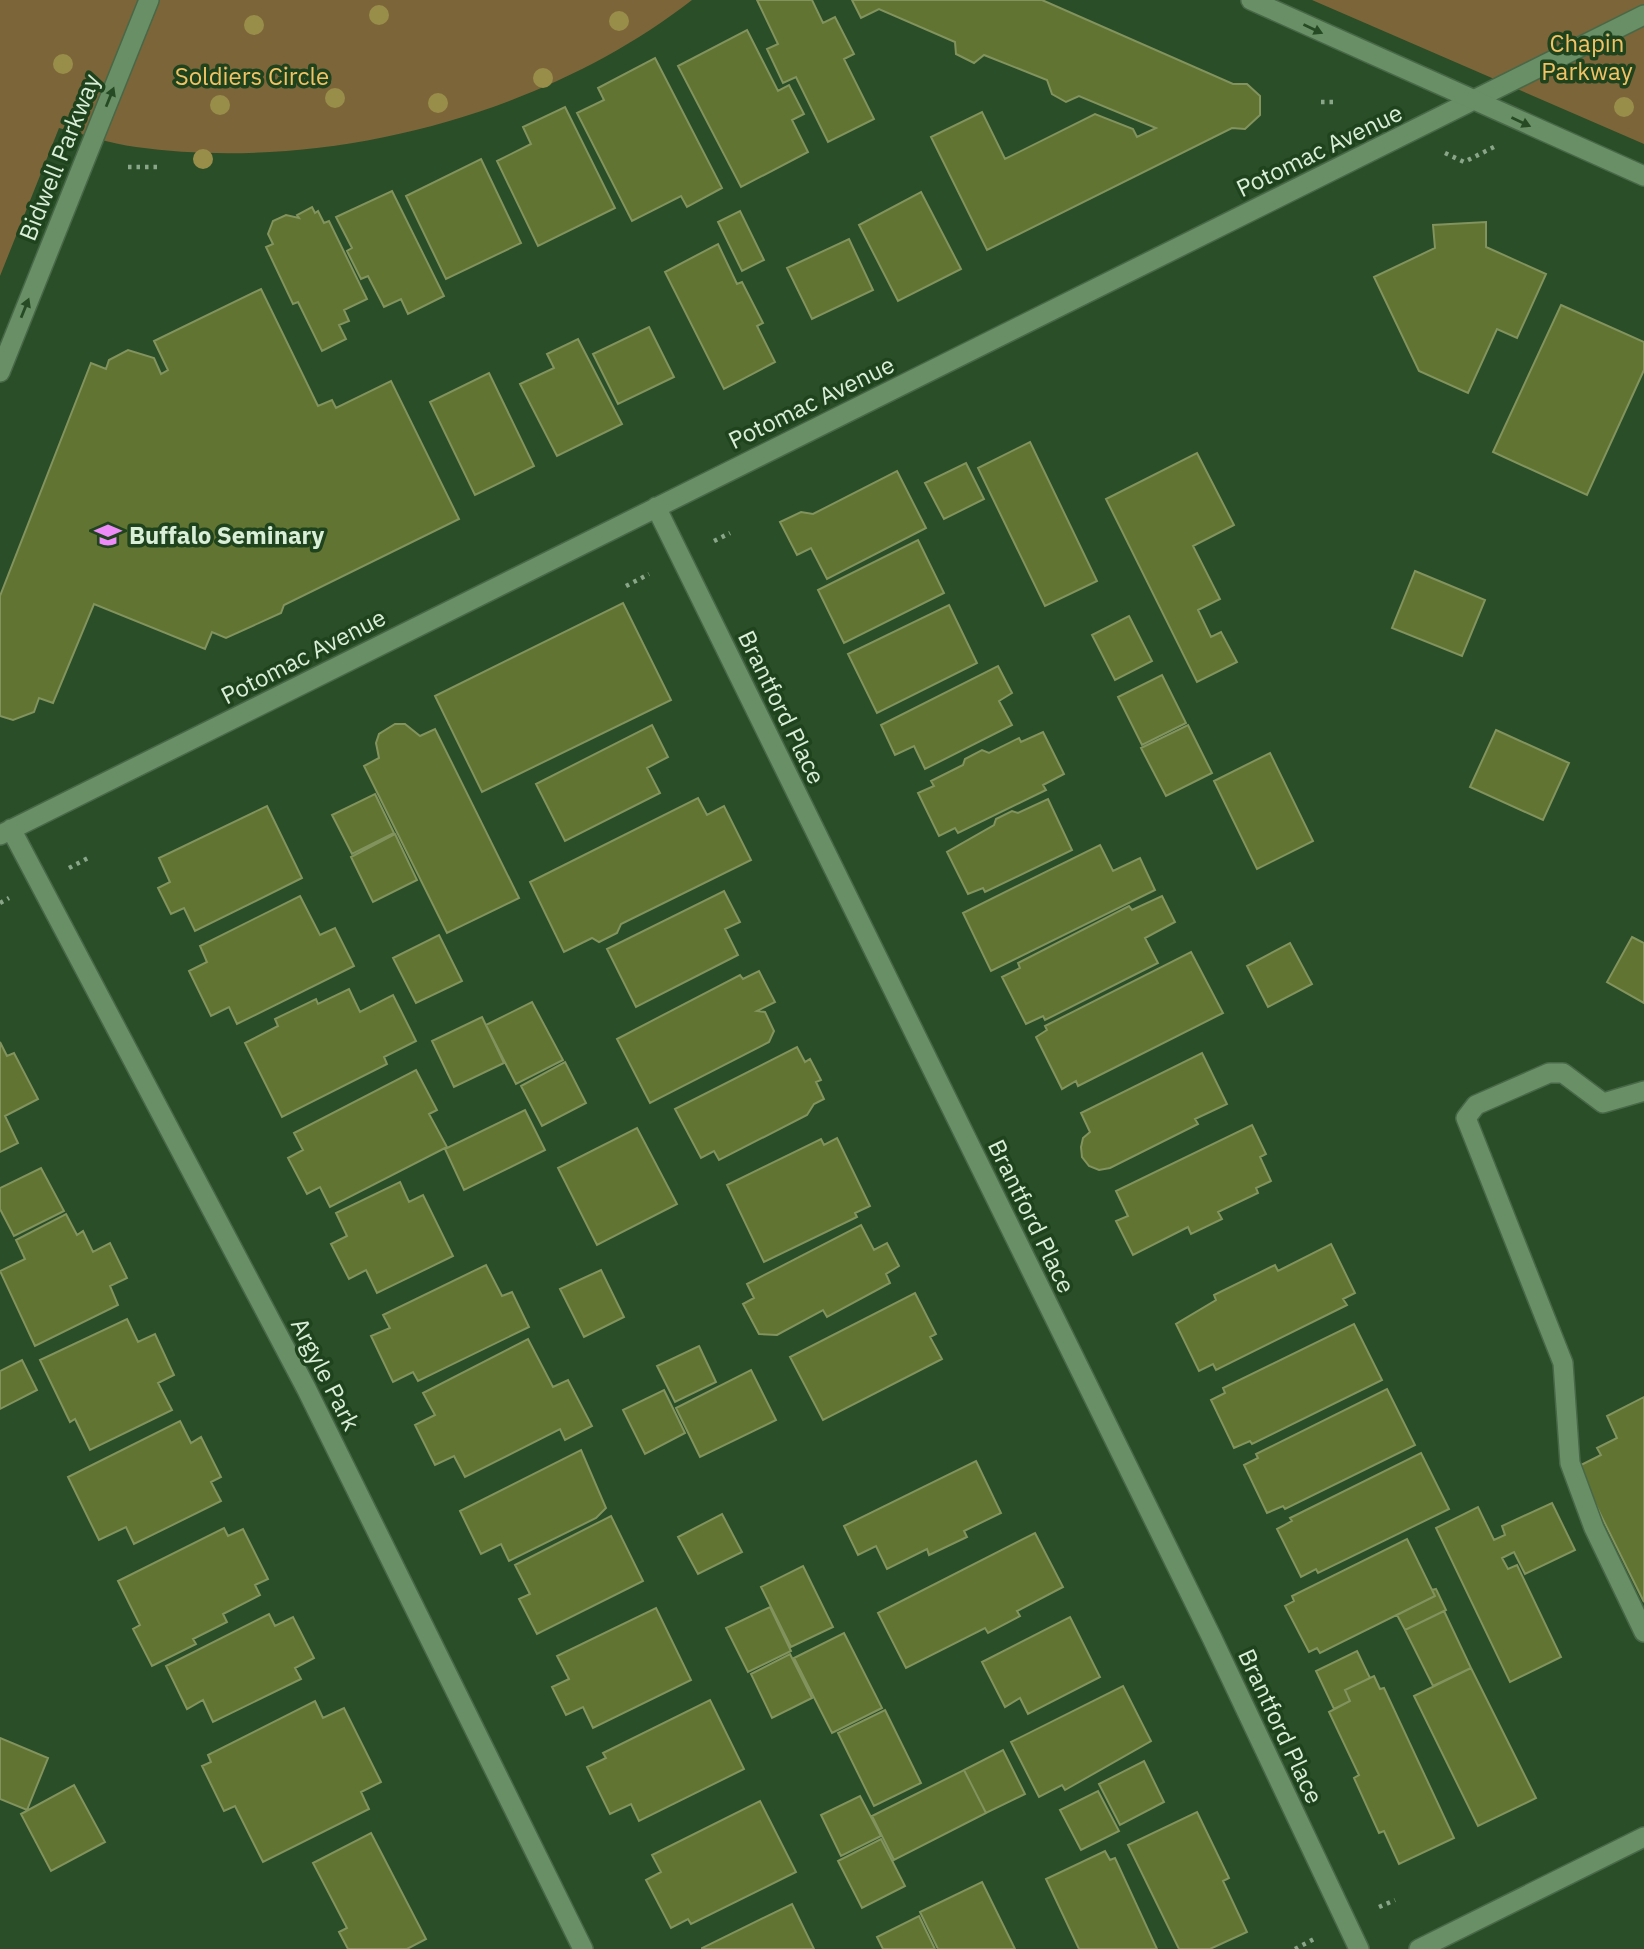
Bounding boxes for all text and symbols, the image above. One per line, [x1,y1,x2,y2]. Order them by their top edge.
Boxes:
one-way arrow [1303,23,1323,34]
park label: Chapin Parkway [1541,27,1633,87]
park label: Soldiers Circle [175,60,329,92]
street label: Bidwell Parkway [11,69,107,245]
one-way arrow [104,86,115,107]
street label: Potomac Avenue [1231,96,1407,204]
one-way arrow [1510,117,1531,128]
one-way arrow [20,298,31,319]
street label: Potomac Avenue [723,348,899,456]
place label: Buffalo Seminary [129,519,324,551]
school or university icon: Buffalo Seminary [93,520,123,550]
street label: Potomac Avenue [215,601,391,711]
street label: Brantford Place [731,625,833,789]
street label: Brantford Place [981,1134,1083,1298]
street label: Argyle Park [284,1312,368,1436]
street label: Brantford Place [1231,1643,1331,1809]

